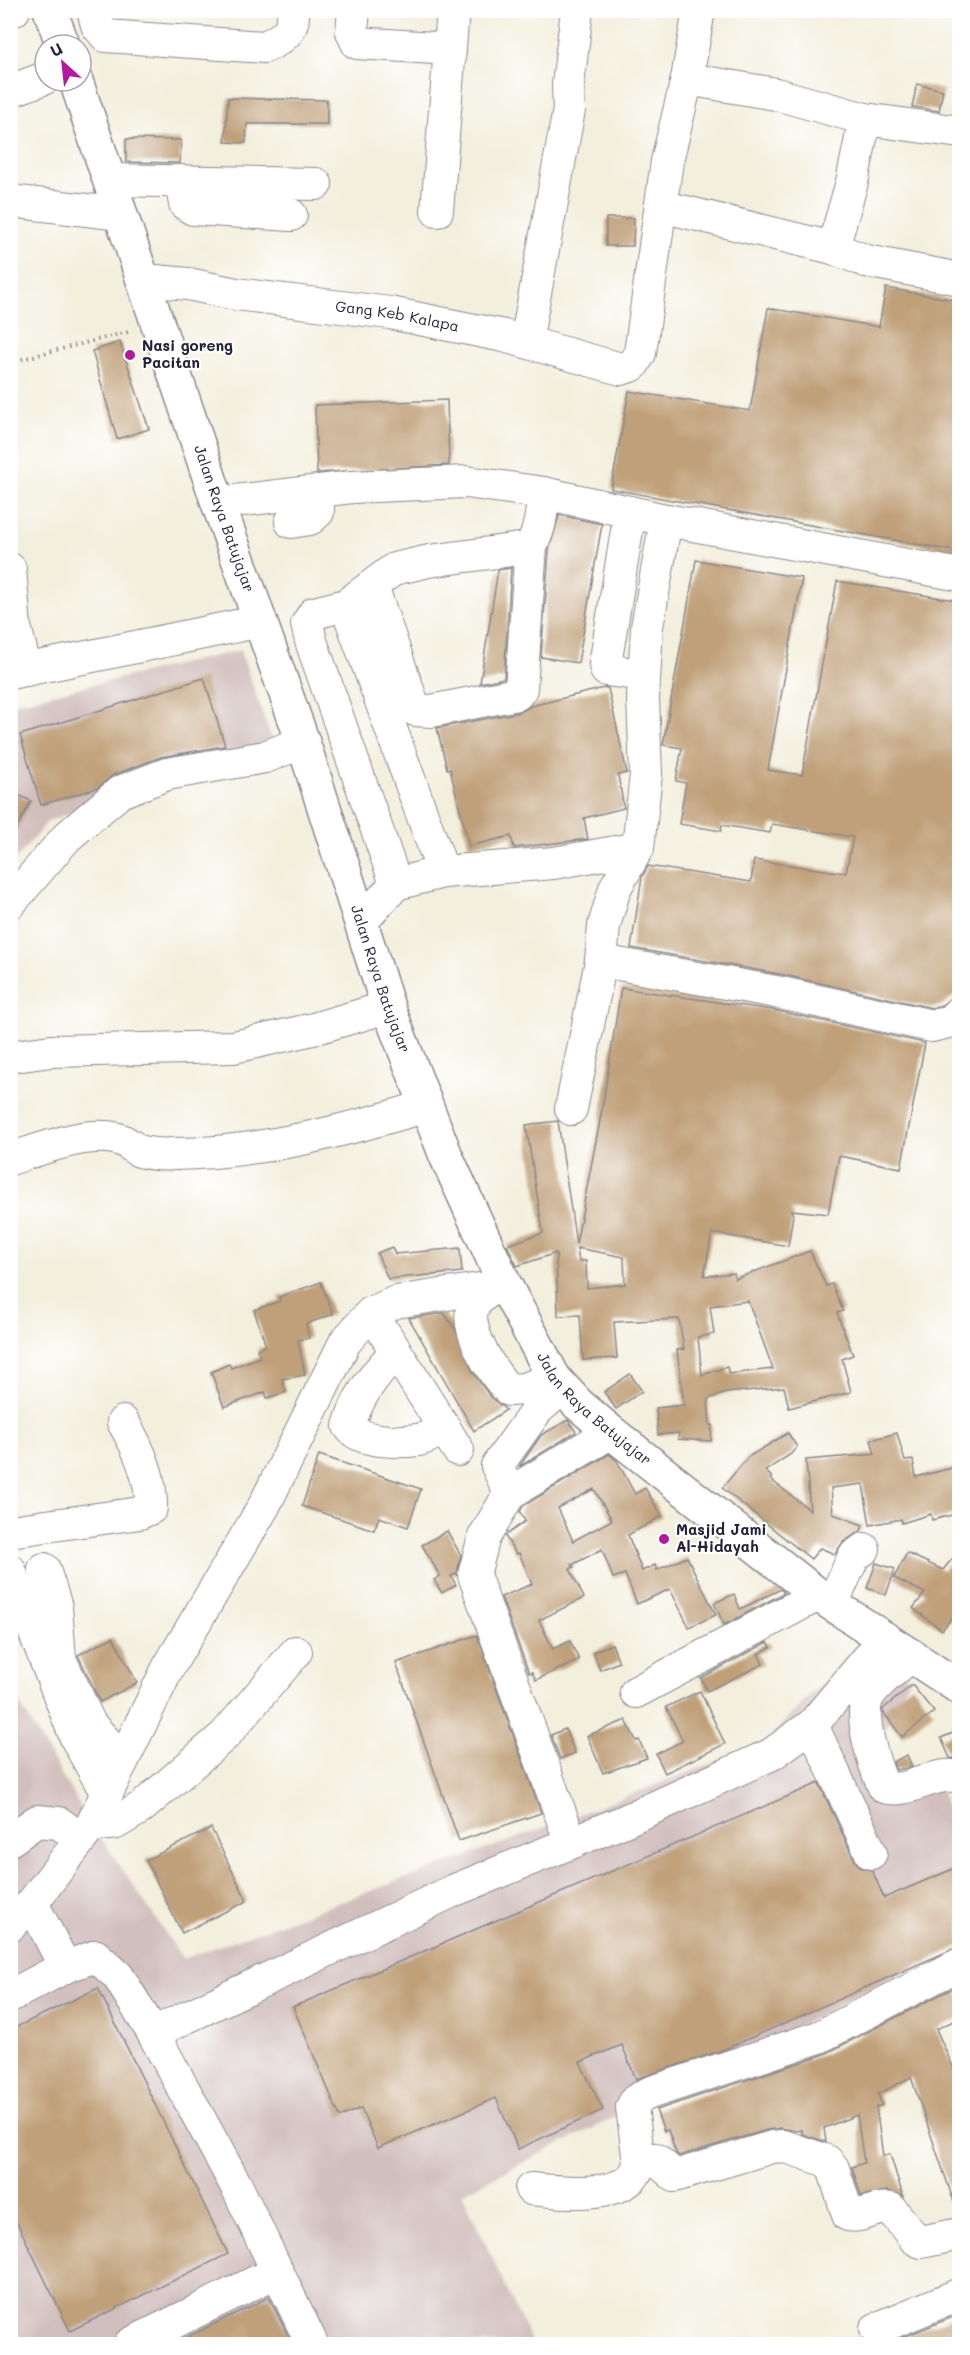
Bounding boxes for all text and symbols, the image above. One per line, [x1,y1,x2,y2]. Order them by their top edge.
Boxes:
north arrow [33,33,93,93]
text: U [46,37,66,61]
street label: Gang Keb Kalapa [334,295,461,336]
place label: Nasi goreng Pacitan [142,335,233,372]
marker: Nasi goreng Pacitan [123,348,137,362]
street label: Jalan Raya Batujajar [190,442,260,595]
street label: Jalan Raya Batujajar [347,902,416,1055]
street label: Jalan Raya Batujajar [533,1349,656,1469]
place label: Masjid Jami Al-Hidayah [676,1519,767,1556]
marker: Masjid Jami Al-Hidayah [657,1532,671,1546]

